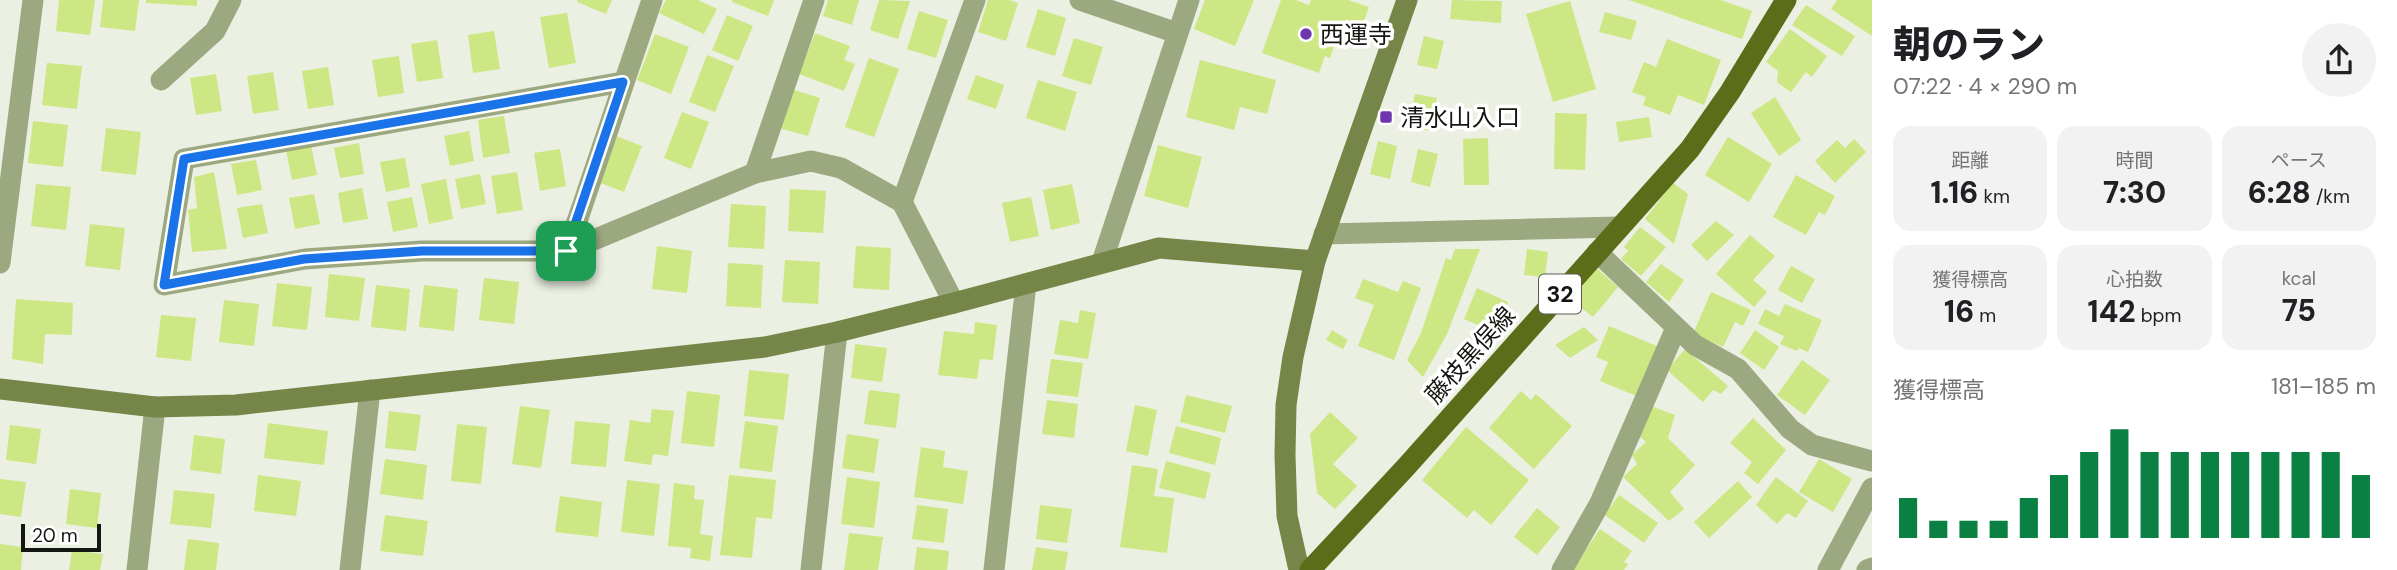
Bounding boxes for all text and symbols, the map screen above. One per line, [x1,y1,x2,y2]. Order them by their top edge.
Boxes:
place label: 西運寺 [1320,19,1392,50]
text: 朝のラン [1893,20,2045,70]
button: share [2302,23,2376,97]
marker: 西運寺 [1298,26,1314,42]
text: 07:22 · 4 × 290 m [1893,71,2077,101]
place label: 清水山入口 [1400,102,1520,133]
marker: 清水山入口 [1378,109,1394,125]
text: 距離 [1951,148,1989,173]
text: 時間 [2115,148,2154,173]
text: ペース [2271,148,2327,173]
text: 1.16 [1930,173,1978,212]
text: 7:30 [2103,173,2166,212]
text: 6:28 [2248,173,2311,212]
text: km [1978,184,2010,209]
text: /km [2311,184,2350,209]
pin [536,221,596,281]
icon: arrive [547,232,585,270]
text: kcal [2282,266,2316,291]
text: 獲得標高 [1932,267,2008,292]
text: 心拍数 [2106,267,2163,292]
road number: 32 [1539,274,1581,314]
text: 75 [2282,291,2316,330]
text: 16 [1944,292,1974,331]
text: 142 [2088,292,2136,331]
street label: 藤枝黒俣線 [1418,300,1522,410]
text: m [1974,303,1996,328]
text: bpm [2136,303,2181,328]
text: 181–185 m [2271,371,2376,401]
text: 獲得標高 [1893,375,1985,405]
scale bar [21,521,102,553]
text: 20 m [32,523,78,548]

